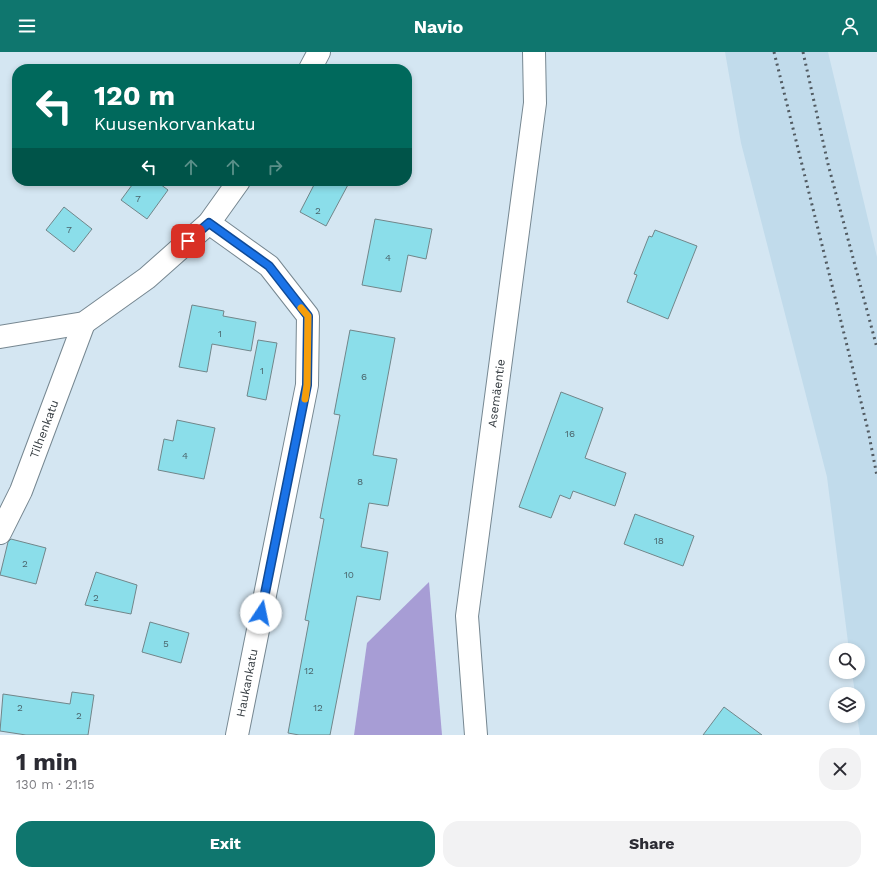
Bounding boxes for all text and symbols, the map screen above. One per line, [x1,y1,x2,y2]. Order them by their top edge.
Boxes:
icon: menu [16,15,38,37]
icon: person [839,15,861,37]
text: Navio [414,16,463,37]
text: 120 m [94,79,175,112]
icon: left [28,80,80,132]
text: Kuusenkorvankatu [94,113,256,134]
icon: left [138,156,160,178]
icon: ahead [180,156,202,178]
icon: ahead [222,156,244,178]
icon: right [264,156,286,178]
house number: 7 [135,193,141,204]
house number: 2 [315,205,321,216]
house number: 7 [66,224,72,235]
pin [171,224,205,258]
icon: arrive [177,230,199,252]
house number: 4 [385,252,391,263]
house number: 1 [218,328,222,339]
street label: Asemäentie [485,358,508,428]
house number: 1 [260,365,264,376]
house number: 6 [361,371,367,382]
street label: Tilhenkatu [27,398,62,460]
house number: 16 [565,428,575,439]
house number: 4 [182,450,188,461]
house number: 8 [357,476,363,487]
house number: 18 [654,535,664,546]
house number: 2 [22,558,28,569]
house number: 10 [344,569,354,580]
house number: 2 [93,592,99,603]
position arrow [240,592,282,634]
house number: 5 [163,638,169,649]
map controls [829,643,865,723]
button: search [829,643,865,679]
street label: Haukankatu [233,648,261,718]
house number: 12 [304,665,314,676]
button: layers [829,687,865,723]
house number: 2 [17,702,23,713]
house number: 12 [313,702,323,713]
house number: 2 [76,710,82,721]
text: 1 min [16,748,78,776]
button: close [819,748,861,790]
text: 130 m · 21:15 [16,777,95,792]
button: Exit [16,821,435,867]
button: Share [443,821,861,867]

